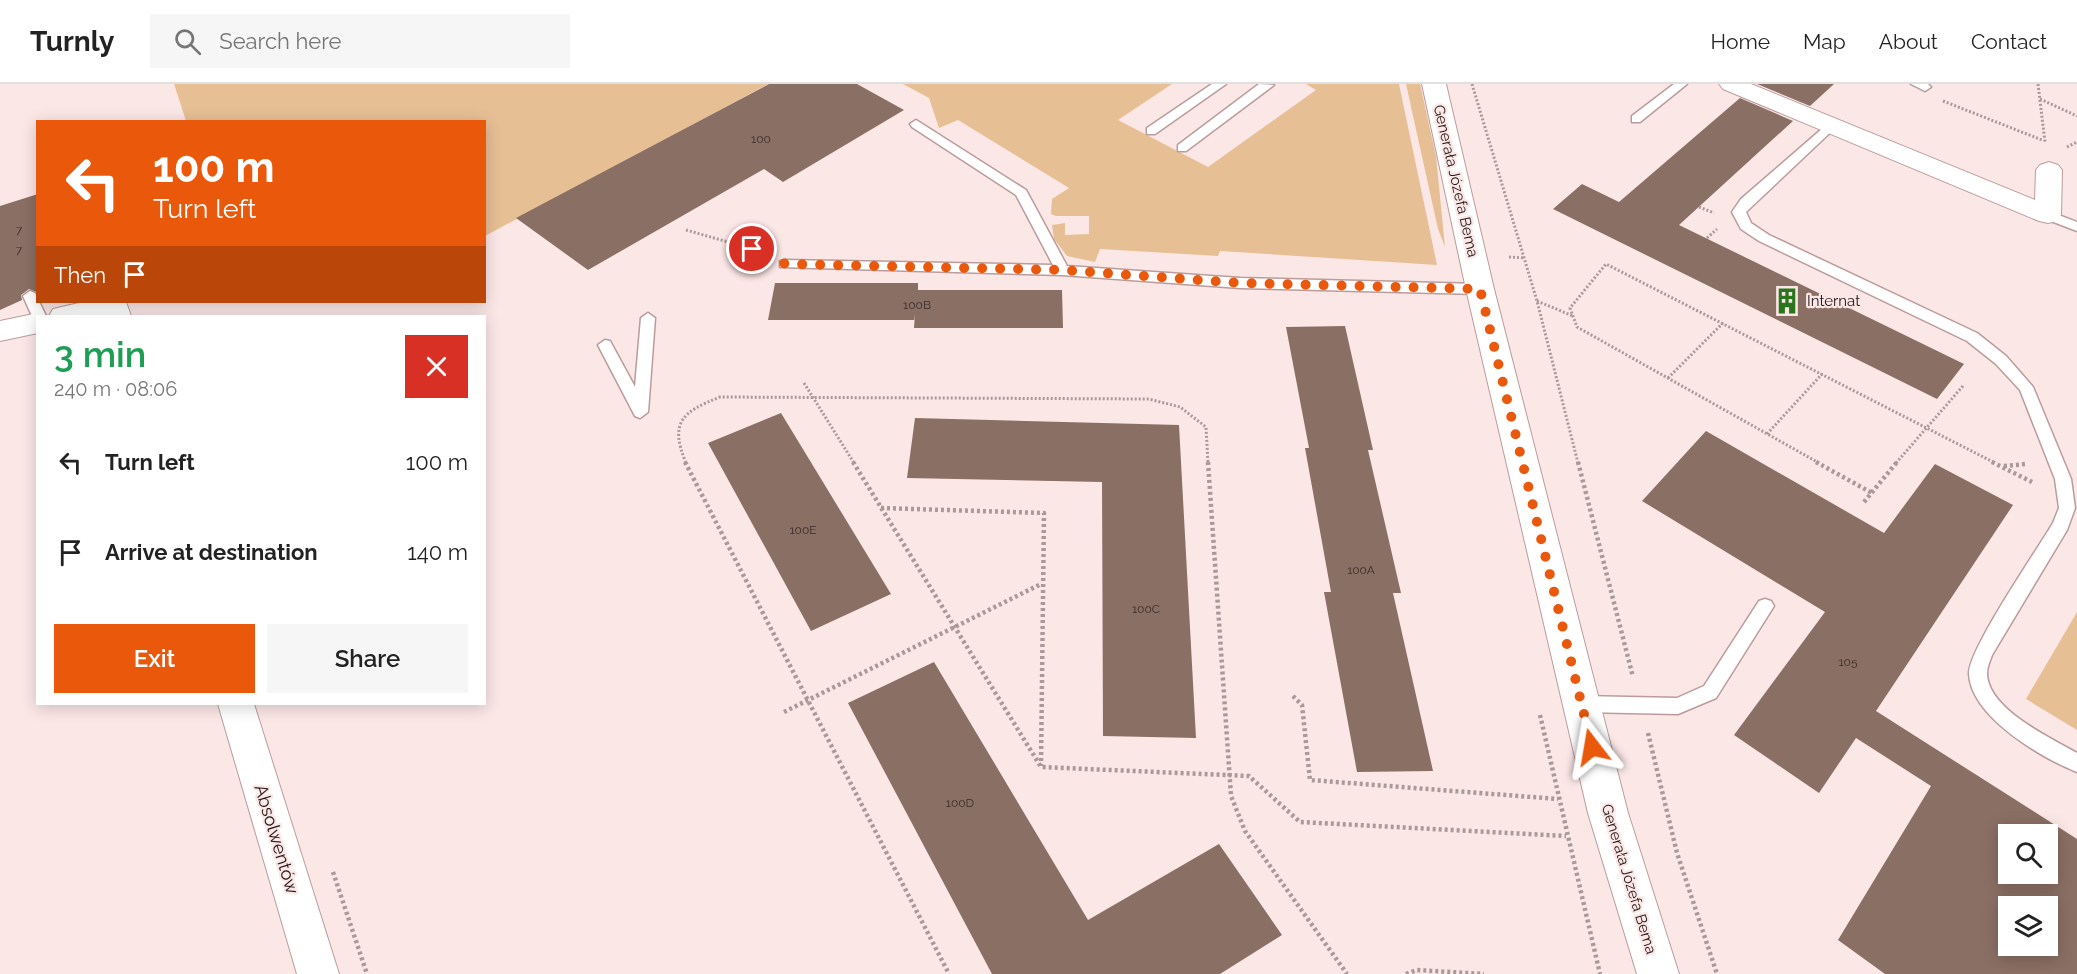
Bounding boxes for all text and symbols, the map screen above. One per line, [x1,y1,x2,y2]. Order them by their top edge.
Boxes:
search box [150,14,570,68]
text: Turnly [30,25,114,58]
icon: search [171,25,204,58]
text: Search here [219,28,341,54]
text: Home [1711,29,1770,54]
text: Map [1803,29,1846,54]
text: About [1879,29,1938,54]
text: Contact [1971,29,2047,54]
street label: Generała Józefa Bema [1430,103,1482,259]
house number: 100 [751,132,771,146]
text: 100 m [153,143,275,192]
icon: left [54,144,132,222]
text: Turn left [153,193,256,224]
house number: 7 [16,223,23,237]
pin [726,223,777,274]
icon: arrive [735,232,768,265]
house number: 7 [16,243,23,257]
icon: arrive [118,258,151,291]
text: Then [54,262,106,288]
building icon: Internat [1772,286,1802,316]
place label: Internat [1807,292,1860,310]
house number: 100B [903,298,931,312]
text: 3 min [54,333,146,375]
button: close [405,335,468,398]
text: 240 m · 08:06 [54,377,177,401]
icon: left [54,446,87,479]
text: Turn left [105,449,195,475]
text: 100 m [406,449,468,475]
house number: 100E [789,523,817,537]
icon: arrive [54,536,87,569]
text: Arrive at destination [105,539,318,565]
text: 140 m [407,539,468,565]
house number: 100A [1347,563,1375,577]
house number: 100C [1132,602,1160,616]
button: Exit [54,624,255,693]
button: Share [267,624,468,693]
house number: 105 [1838,655,1858,669]
position arrow [1560,715,1624,779]
street label: Absolwentów [250,782,304,897]
house number: 100D [946,796,975,810]
street label: Generała Józefa Bema [1598,802,1660,956]
map controls [1998,824,2058,956]
button: search [1998,824,2058,884]
button: layers [1998,896,2058,956]

